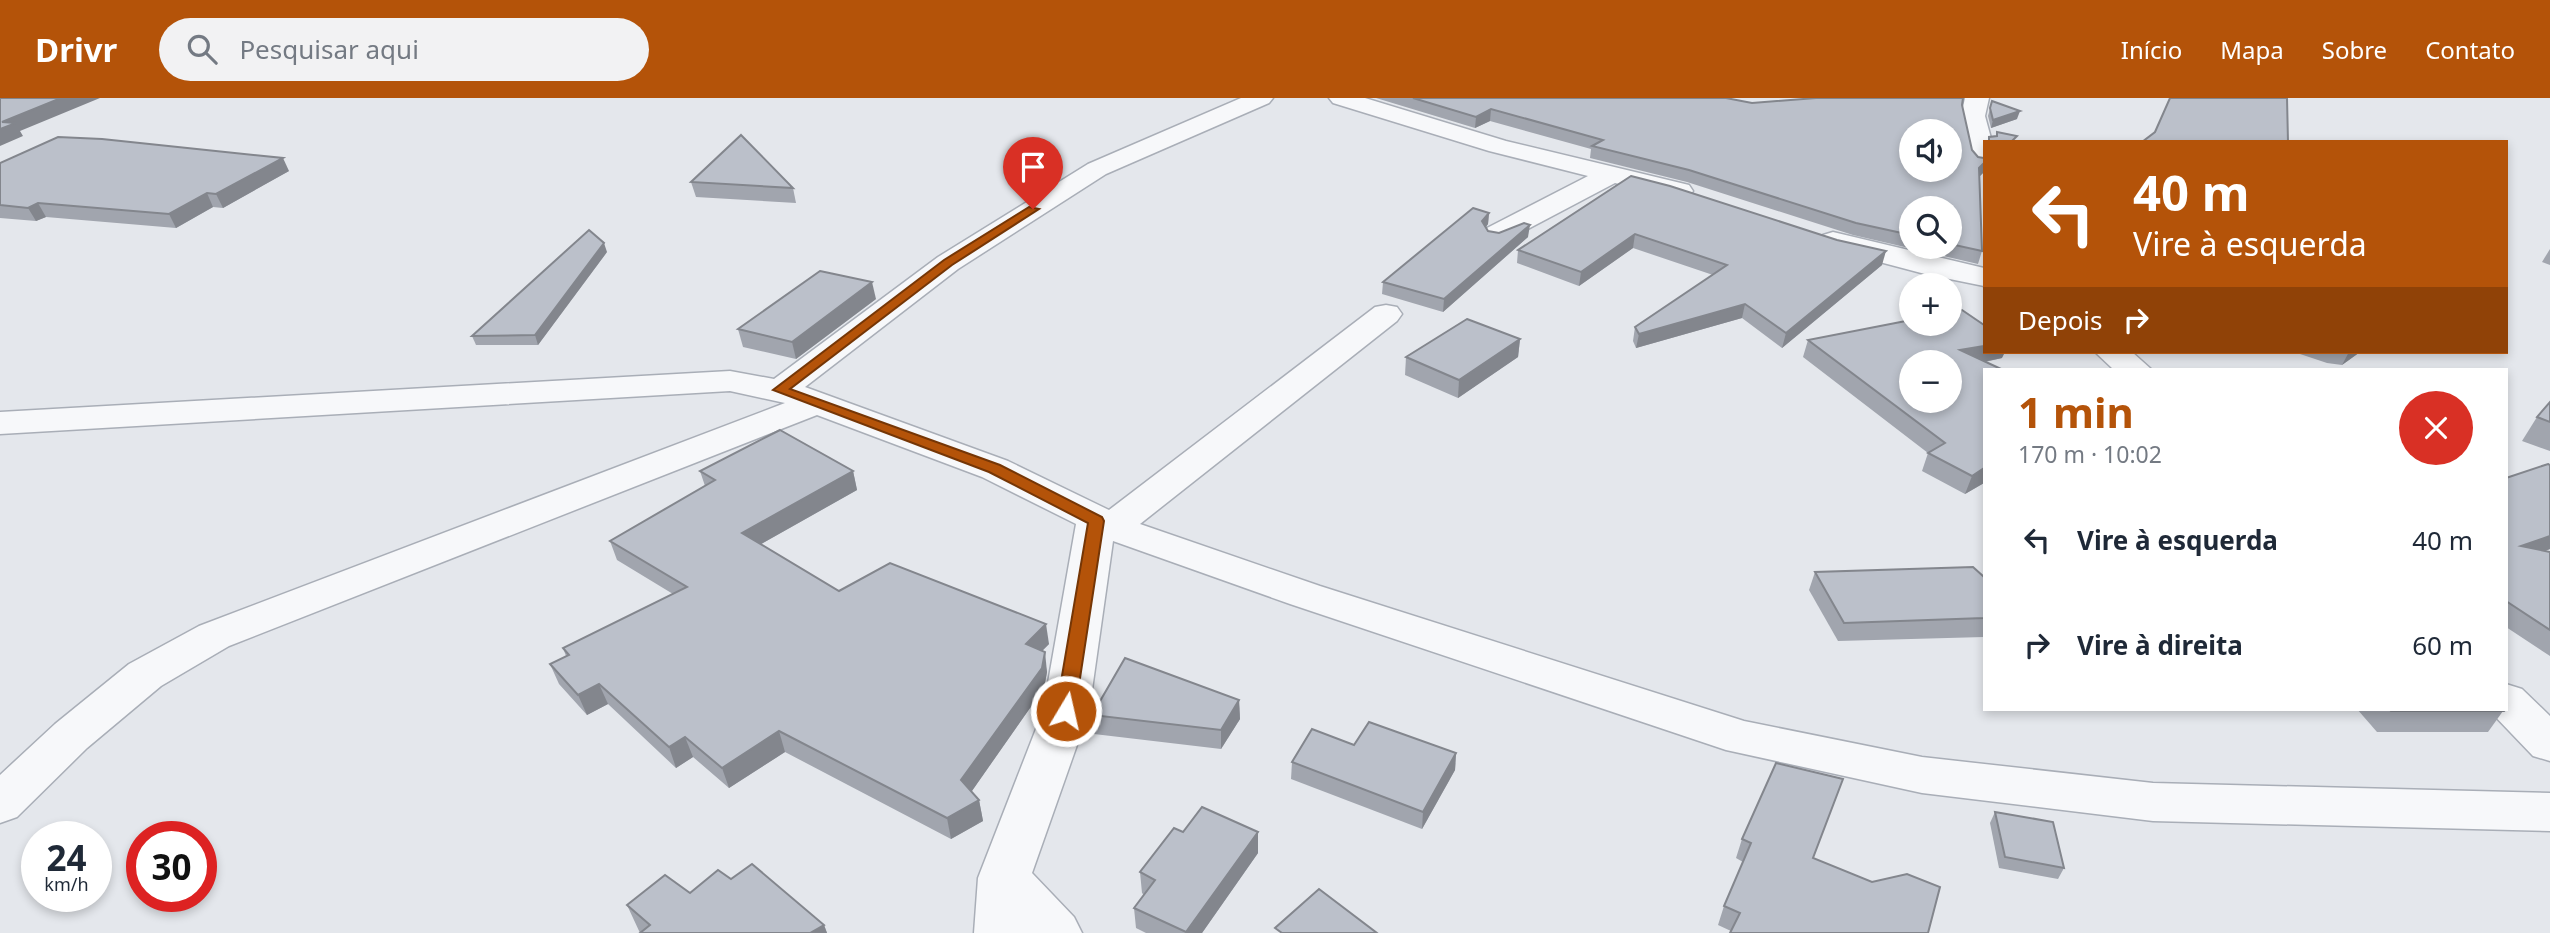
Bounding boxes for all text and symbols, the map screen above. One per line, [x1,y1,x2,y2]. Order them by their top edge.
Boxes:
search box [159,18,649,81]
text: Drivr [35,27,117,72]
icon: search [183,30,221,68]
text: Pesquisar aqui [239,31,419,67]
text: Início [2121,33,2182,66]
text: Mapa [2220,33,2284,66]
text: Sobre [2322,33,2387,66]
text: Contato [2425,33,2515,66]
map controls [1899,119,1962,413]
button: sound [1899,119,1962,182]
pin [1003,137,1063,209]
icon: arrive [1014,148,1052,186]
text: 40 m [2133,159,2250,225]
icon: left [2018,168,2109,259]
button: search [1899,196,1962,259]
text: Vire à esquerda [2133,222,2367,265]
button: + [1899,273,1962,336]
icon: right [2117,301,2155,339]
text: Depois [2018,302,2103,338]
button: − [1899,350,1962,413]
text: 1 min [2018,383,2134,440]
button: close [2399,391,2473,465]
text: 170 m · 10:02 [2018,438,2162,470]
icon: left [2018,521,2056,559]
text: Vire à esquerda [2077,522,2278,558]
text: 40 m [2412,522,2473,558]
icon: right [2018,626,2056,664]
text: Vire à direita [2077,627,2243,663]
text: 60 m [2412,627,2473,663]
position arrow [1029,674,1103,748]
speed limit sign: 30 [126,821,217,912]
text: 24 [46,834,87,881]
text: km/h [44,872,89,896]

